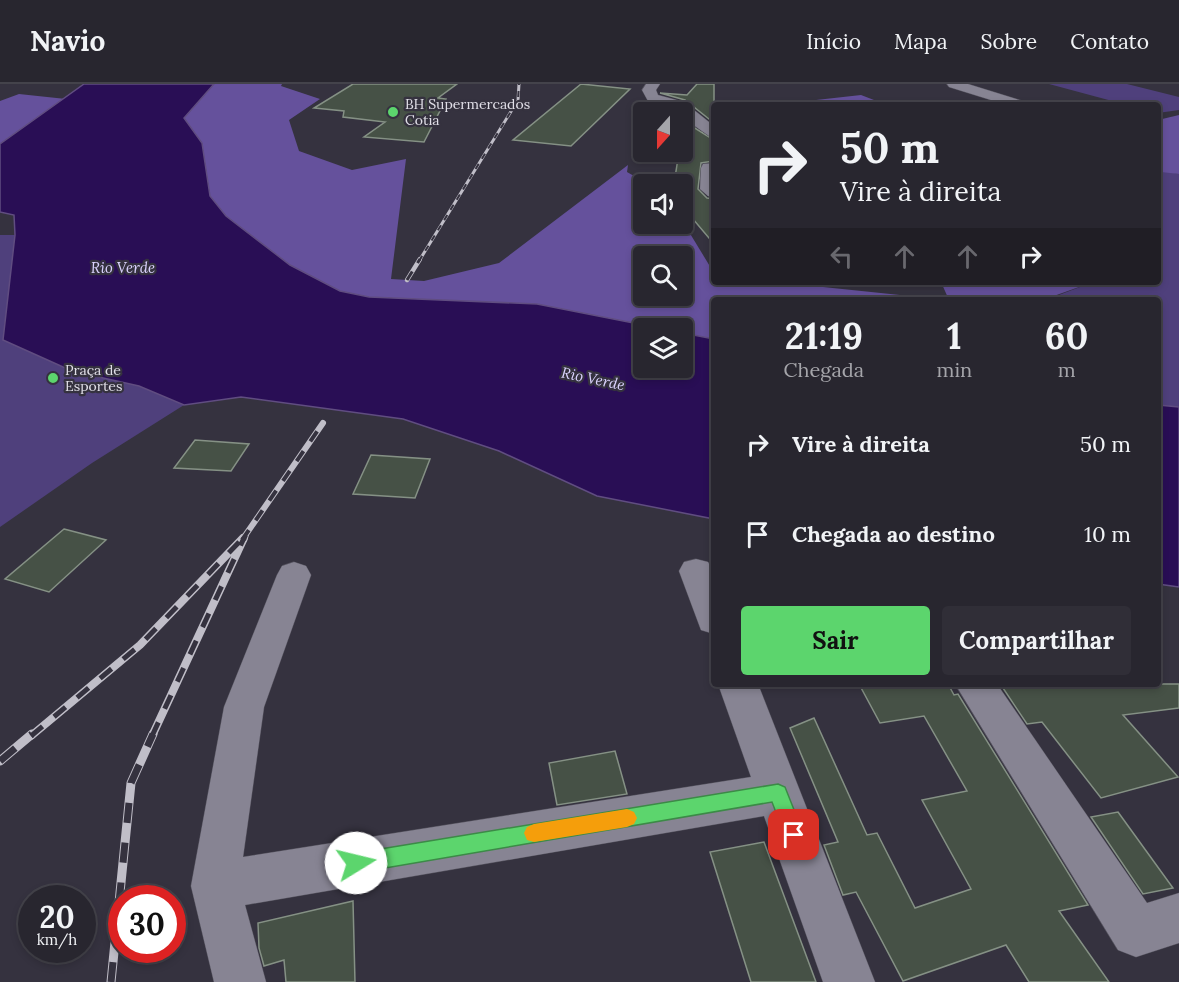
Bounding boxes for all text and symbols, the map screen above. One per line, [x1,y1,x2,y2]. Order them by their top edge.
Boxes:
text: Navio [30,23,105,59]
text: Início [806,28,861,55]
text: Mapa [894,28,948,55]
text: Sobre [981,28,1037,55]
text: Contato [1070,28,1149,55]
place label: BH Supermercados Cotia [405,95,530,129]
north arrow [633,102,693,162]
map controls [633,102,693,378]
marker: BH Supermercados Cotia [386,105,400,119]
text: 50 m [840,121,939,175]
icon: right [741,126,819,204]
button: sound [633,174,693,234]
text: Vire à direita [840,174,1001,208]
icon: left [825,240,858,273]
icon: ahead [888,240,921,273]
icon: ahead [951,240,984,273]
icon: right [1014,240,1047,273]
button: search [633,246,693,306]
water label: Rio Verde [91,258,155,277]
text: 21:19 [785,313,863,359]
text: 1 [947,313,962,359]
text: 60 [1045,313,1088,359]
button: layers [633,318,693,378]
text: Chegada [784,357,864,382]
text: min [937,357,972,382]
text: m [1058,357,1076,382]
place label: Praça de Esportes [65,361,122,395]
water label: Rio Verde [560,363,627,394]
marker: Praça de Esportes [46,371,60,385]
icon: right [741,428,774,461]
text: Vire à direita [792,430,930,458]
text: 50 m [1080,430,1131,458]
icon: arrive [741,518,774,551]
text: Chegada ao destino [792,520,995,548]
text: 10 m [1084,520,1131,548]
button: Sair [741,606,930,675]
button: Compartilhar [942,606,1131,675]
pin [768,809,819,860]
icon: arrive [777,818,810,851]
position arrow [324,831,388,895]
speed limit sign: 30 [108,885,186,963]
text: 20 [39,898,75,936]
text: km/h [37,930,77,949]

